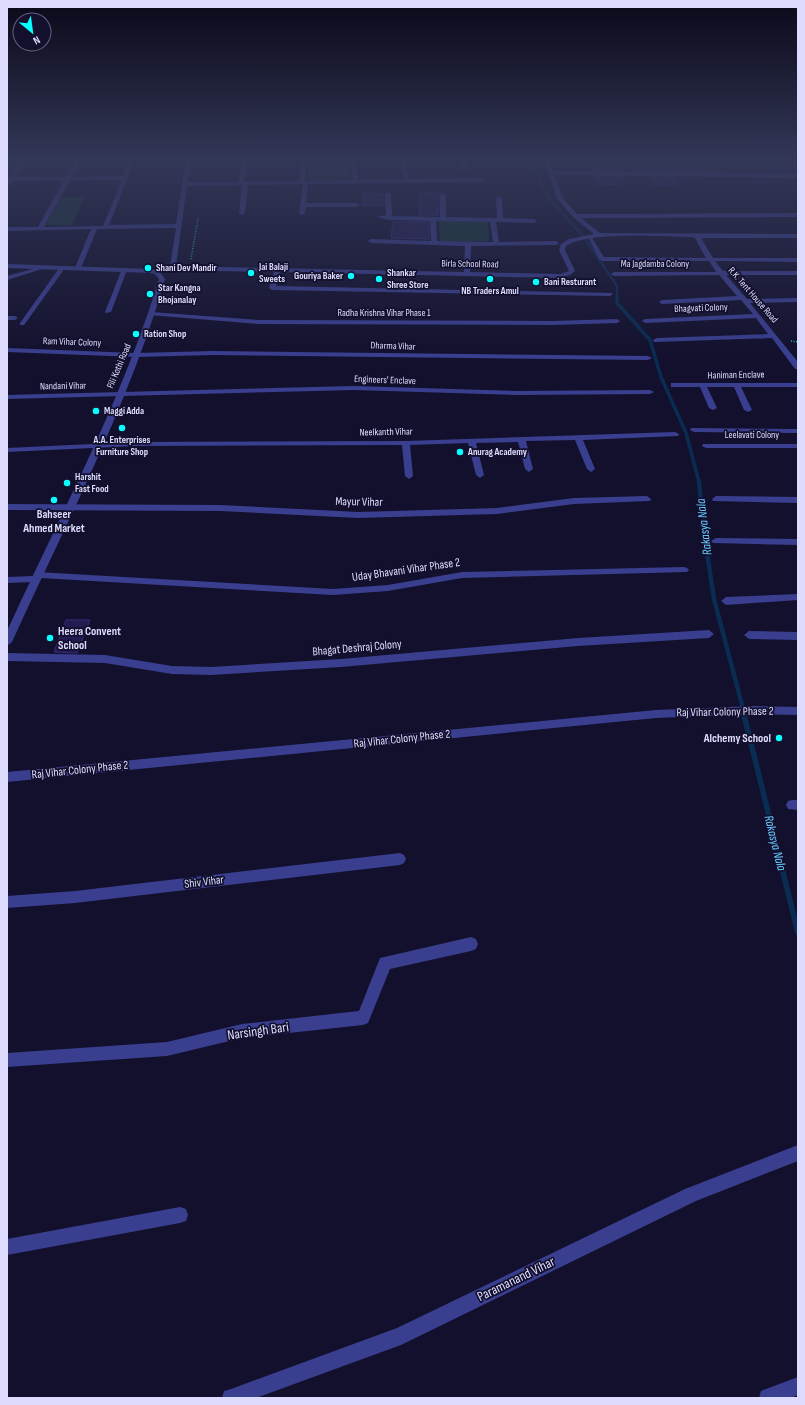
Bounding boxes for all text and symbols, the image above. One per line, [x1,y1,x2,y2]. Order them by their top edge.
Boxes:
north arrow [12,12,52,52]
text: N [31,33,42,47]
street label: Birla School Road [441,257,499,271]
street label: Ma Jagdamba Colony [621,258,689,270]
place label: Jai Balaji Sweets [258,261,288,285]
place label: Shani Dev Mandir [156,262,217,274]
marker: Shani Dev Mandir [143,263,153,273]
street label: R.K. Tent House Road [725,265,781,325]
place label: Shankar Shree Store [387,267,428,291]
marker: Jai Balaji Sweets [246,268,256,278]
place label: Gouriya Baker [294,270,343,282]
marker: Gouriya Baker [346,271,356,281]
marker: Shankar Shree Store [374,274,384,284]
marker: NB Traders Amul [485,274,495,284]
place label: Bani Resturant [544,276,597,288]
marker: Bani Resturant [531,277,541,287]
place label: Star Kangna Bhojanalay [158,282,201,306]
place label: NB Traders Amul [461,285,519,297]
marker: Star Kangna Bhojanalay [145,289,155,299]
street label: Bhagvati Colony [674,301,728,315]
street label: Radha Krishna Vihar Phase 1 [337,307,431,319]
place label: Ration Shop [144,328,186,340]
marker: Ration Shop [131,329,141,339]
street label: Ram Vihar Colony [43,335,101,349]
street label: Dharma Vihar [370,339,416,353]
street label: Pili Kothi Road [104,342,134,390]
street label: Haniman Enclave [707,369,765,381]
street label: Engineers' Enclave [354,373,416,387]
street label: Nandani Vihar [40,380,86,392]
place label: Maggi Adda [104,405,144,417]
marker: Maggi Adda [91,406,101,416]
marker: A.A. Enterprises Furniture Shop [117,423,127,433]
street label: Neelkanth Vihar [359,426,413,438]
street label: Leelavati Colony [725,429,779,441]
place label: A.A. Enterprises Furniture Shop [93,434,151,458]
place label: Anurag Academy [467,446,528,458]
marker: Anurag Academy [455,447,465,457]
place label: Harshit Fast Food [75,471,109,495]
marker: Harshit Fast Food [62,478,72,488]
street label: Mayur Vihar [335,494,383,510]
marker: Bahseer Ahmed Market [49,495,59,505]
water label: Rakasya Nala [693,497,715,556]
place label: Bahseer Ahmed Market [22,507,85,536]
street label: Uday Bhavani Vihar Phase 2 [351,555,461,585]
place label: Heera Convent School [58,624,121,653]
marker: Heera Convent School [45,633,55,643]
street label: Bhagat Deshraj Colony [312,637,403,659]
street label: Raj Vihar Colony Phase 2 [676,704,774,720]
street label: Raj Vihar Colony Phase 2 [353,726,451,752]
place label: Alchemy School [703,731,771,746]
marker: Alchemy School [774,733,784,743]
street label: Raj Vihar Colony Phase 2 [31,757,129,783]
water label: Rakasya Nala [760,814,790,873]
street label: Shiv Vihar [183,872,225,892]
street label: Narsingh Bari [226,1018,290,1044]
street label: Paramanand Vihar [474,1253,558,1305]

